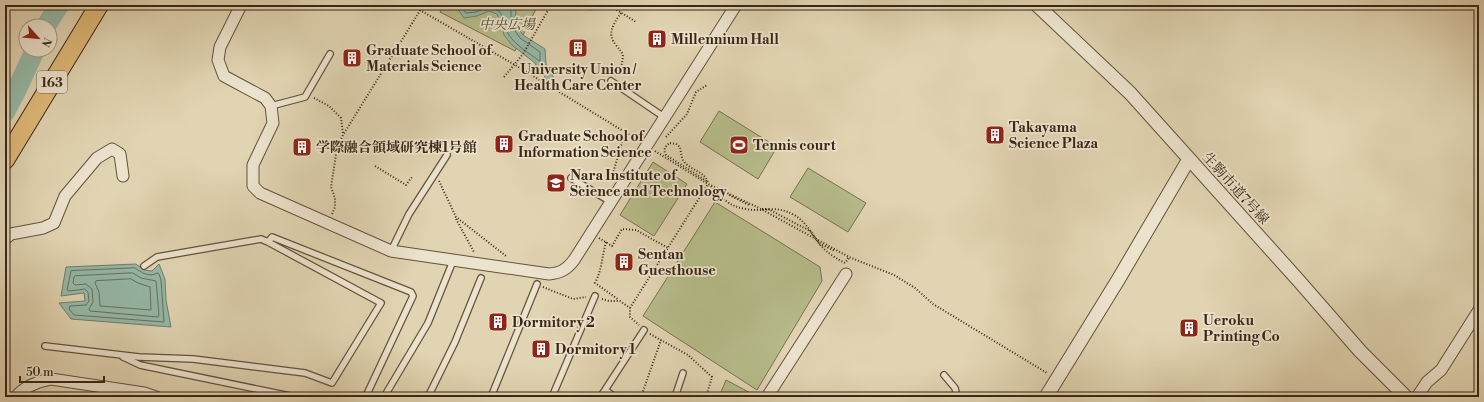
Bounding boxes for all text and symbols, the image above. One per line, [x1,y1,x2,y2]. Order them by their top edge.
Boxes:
park label: 中央広場 [479,16,537,34]
north arrow [18,18,58,58]
building icon: Millennium Hall [646,28,668,50]
place label: Millennium Hall [671,31,779,49]
text: N [38,35,54,49]
building icon: University Union / Health Care Center [567,37,589,59]
place label: Graduate School of Materials Science [366,42,494,76]
building icon: Graduate School of Materials Science [341,47,363,69]
place label: University Union / Health Care Center [514,61,642,95]
road number: 163 [37,71,67,93]
place label: Takayama Science Plaza [1009,119,1099,153]
building icon: Takayama Science Plaza [984,124,1006,146]
place label: Graduate School of Information Science [518,128,652,162]
building icon: Graduate School of Information Science [493,133,515,155]
sports icon: Tennis court [728,134,750,156]
building icon: 学際融合領域研究棟1号館 [291,136,313,158]
place label: Tennis court [753,137,837,155]
place label: 学際融合領域研究棟1号館 [316,139,477,157]
street label: 生駒市道7号線 [1198,149,1272,229]
place label: Nara Institute of Science and Technology [570,167,728,201]
school or university icon: Nara Institute of Science and Technology [545,172,567,194]
place label: Sentan Guesthouse [638,246,716,280]
building icon: Sentan Guesthouse [613,251,635,273]
building icon: Dormitory 2 [487,311,509,333]
place label: Ueroku Printing Co [1203,312,1280,346]
place label: Dormitory 2 [512,314,595,332]
building icon: Ueroku Printing Co [1178,317,1200,339]
building icon: Dormitory 1 [530,338,552,360]
place label: Dormitory 1 [555,341,636,359]
scale bar [20,358,104,384]
text: 50 m [26,365,54,380]

